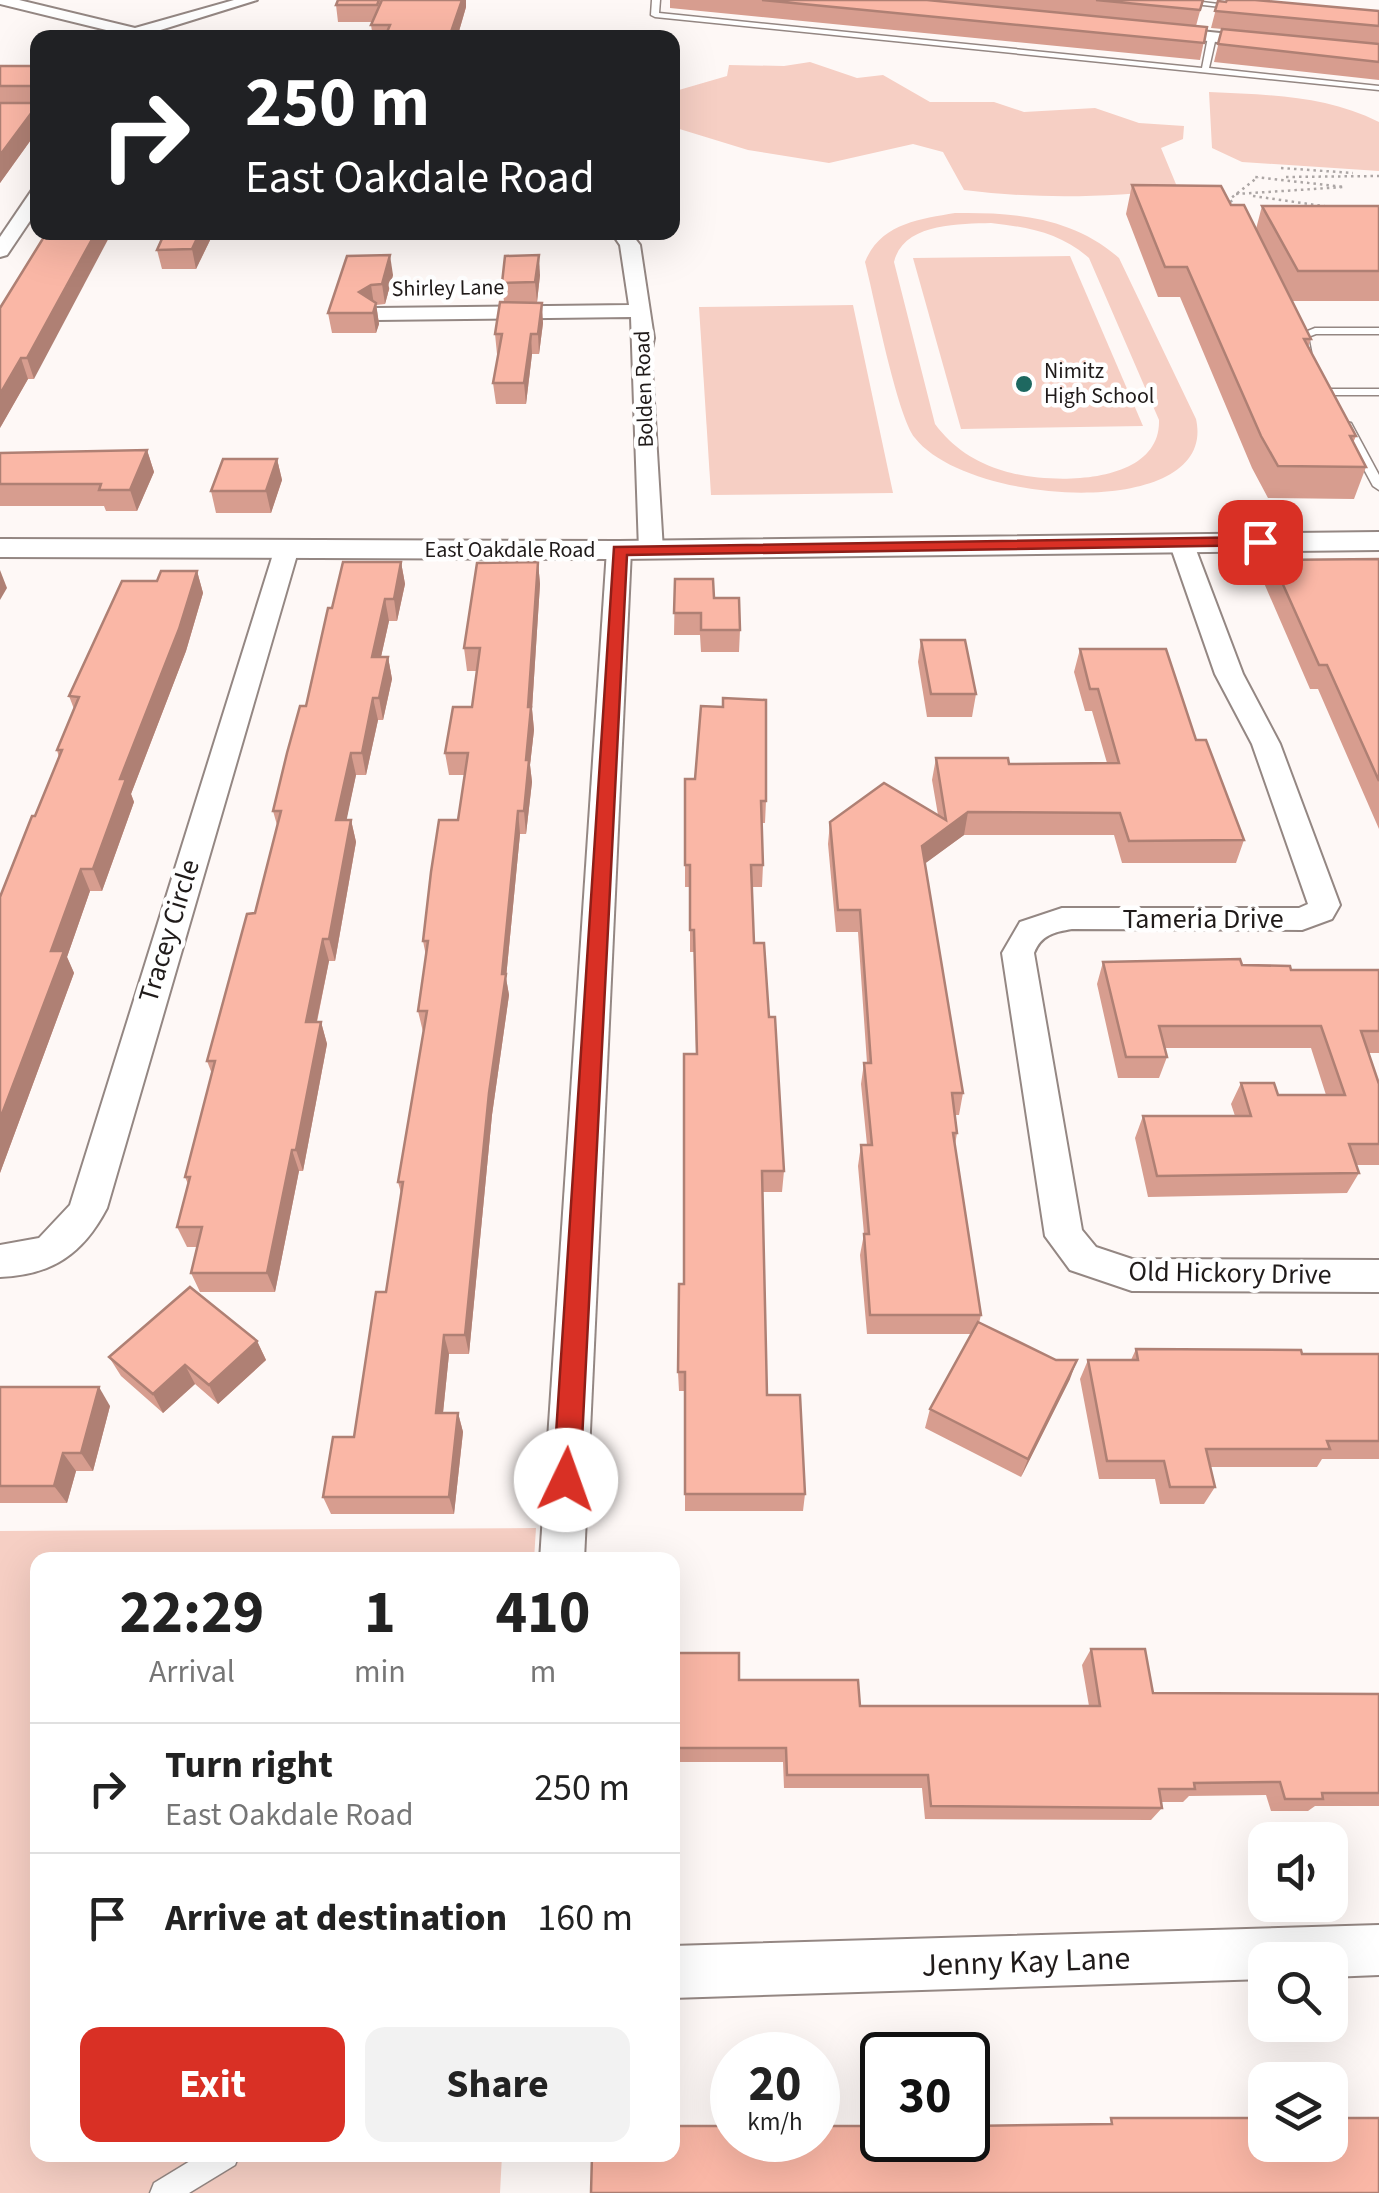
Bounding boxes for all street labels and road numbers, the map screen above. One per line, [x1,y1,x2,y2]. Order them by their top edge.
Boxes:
street label: Shirley Lane [391,271,505,305]
street label: Bolden Road [626,330,662,448]
street label: East Oakdale Road [425,534,595,566]
street label: Tracey Circle [128,854,210,1008]
street label: Tameria Drive [1122,899,1284,939]
street label: Old Hickory Drive [1128,1251,1332,1295]
street label: Jenny Kay Lane [921,1935,1131,1989]

